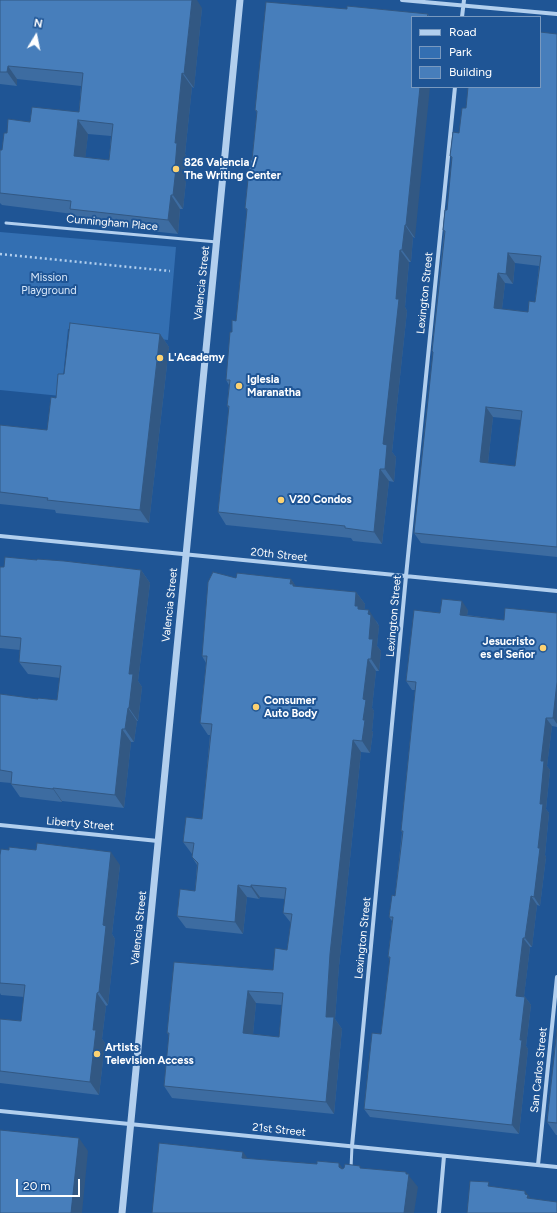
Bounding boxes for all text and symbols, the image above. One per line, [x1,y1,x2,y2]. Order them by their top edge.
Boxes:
north arrow [16,16,56,56]
legend [411,16,541,88]
text: N [33,17,43,31]
text: Road [449,25,477,39]
text: Park [449,45,472,59]
text: Building [449,65,492,79]
place label: 826 Valencia / The Writing Center [184,156,281,182]
marker: 826 Valencia / The Writing Center [171,164,181,174]
street label: Cunningham Place [66,212,158,234]
street label: Valencia Street [192,245,212,321]
street label: Lexington Street [414,251,436,335]
park label: Mission Playground [21,271,77,297]
place label: L'Academy [168,351,225,365]
marker: L'Academy [155,353,165,363]
place label: Iglesia Maranatha [247,373,301,399]
marker: Iglesia Maranatha [234,381,244,391]
place label: V20 Condos [289,493,352,507]
marker: V20 Condos [276,495,286,505]
street label: 20th Street [250,545,308,565]
street label: Valencia Street [160,567,180,643]
street label: Lexington Street [384,574,404,658]
place label: Jesucristo es el Señor [480,635,535,661]
marker: Jesucristo es el Señor [538,643,548,653]
place label: Consumer Auto Body [264,694,317,720]
marker: Consumer Auto Body [251,702,261,712]
street label: Liberty Street [46,814,114,834]
street label: Valencia Street [129,890,149,966]
street label: Lexington Street [352,896,374,980]
street label: San Carlos Street [528,1027,550,1113]
place label: Artists Television Access [105,1041,194,1067]
marker: Artists Television Access [92,1049,102,1059]
street label: 21st Street [252,1121,306,1139]
scale bar [18,1171,82,1197]
text: 20 m [23,1179,51,1193]

